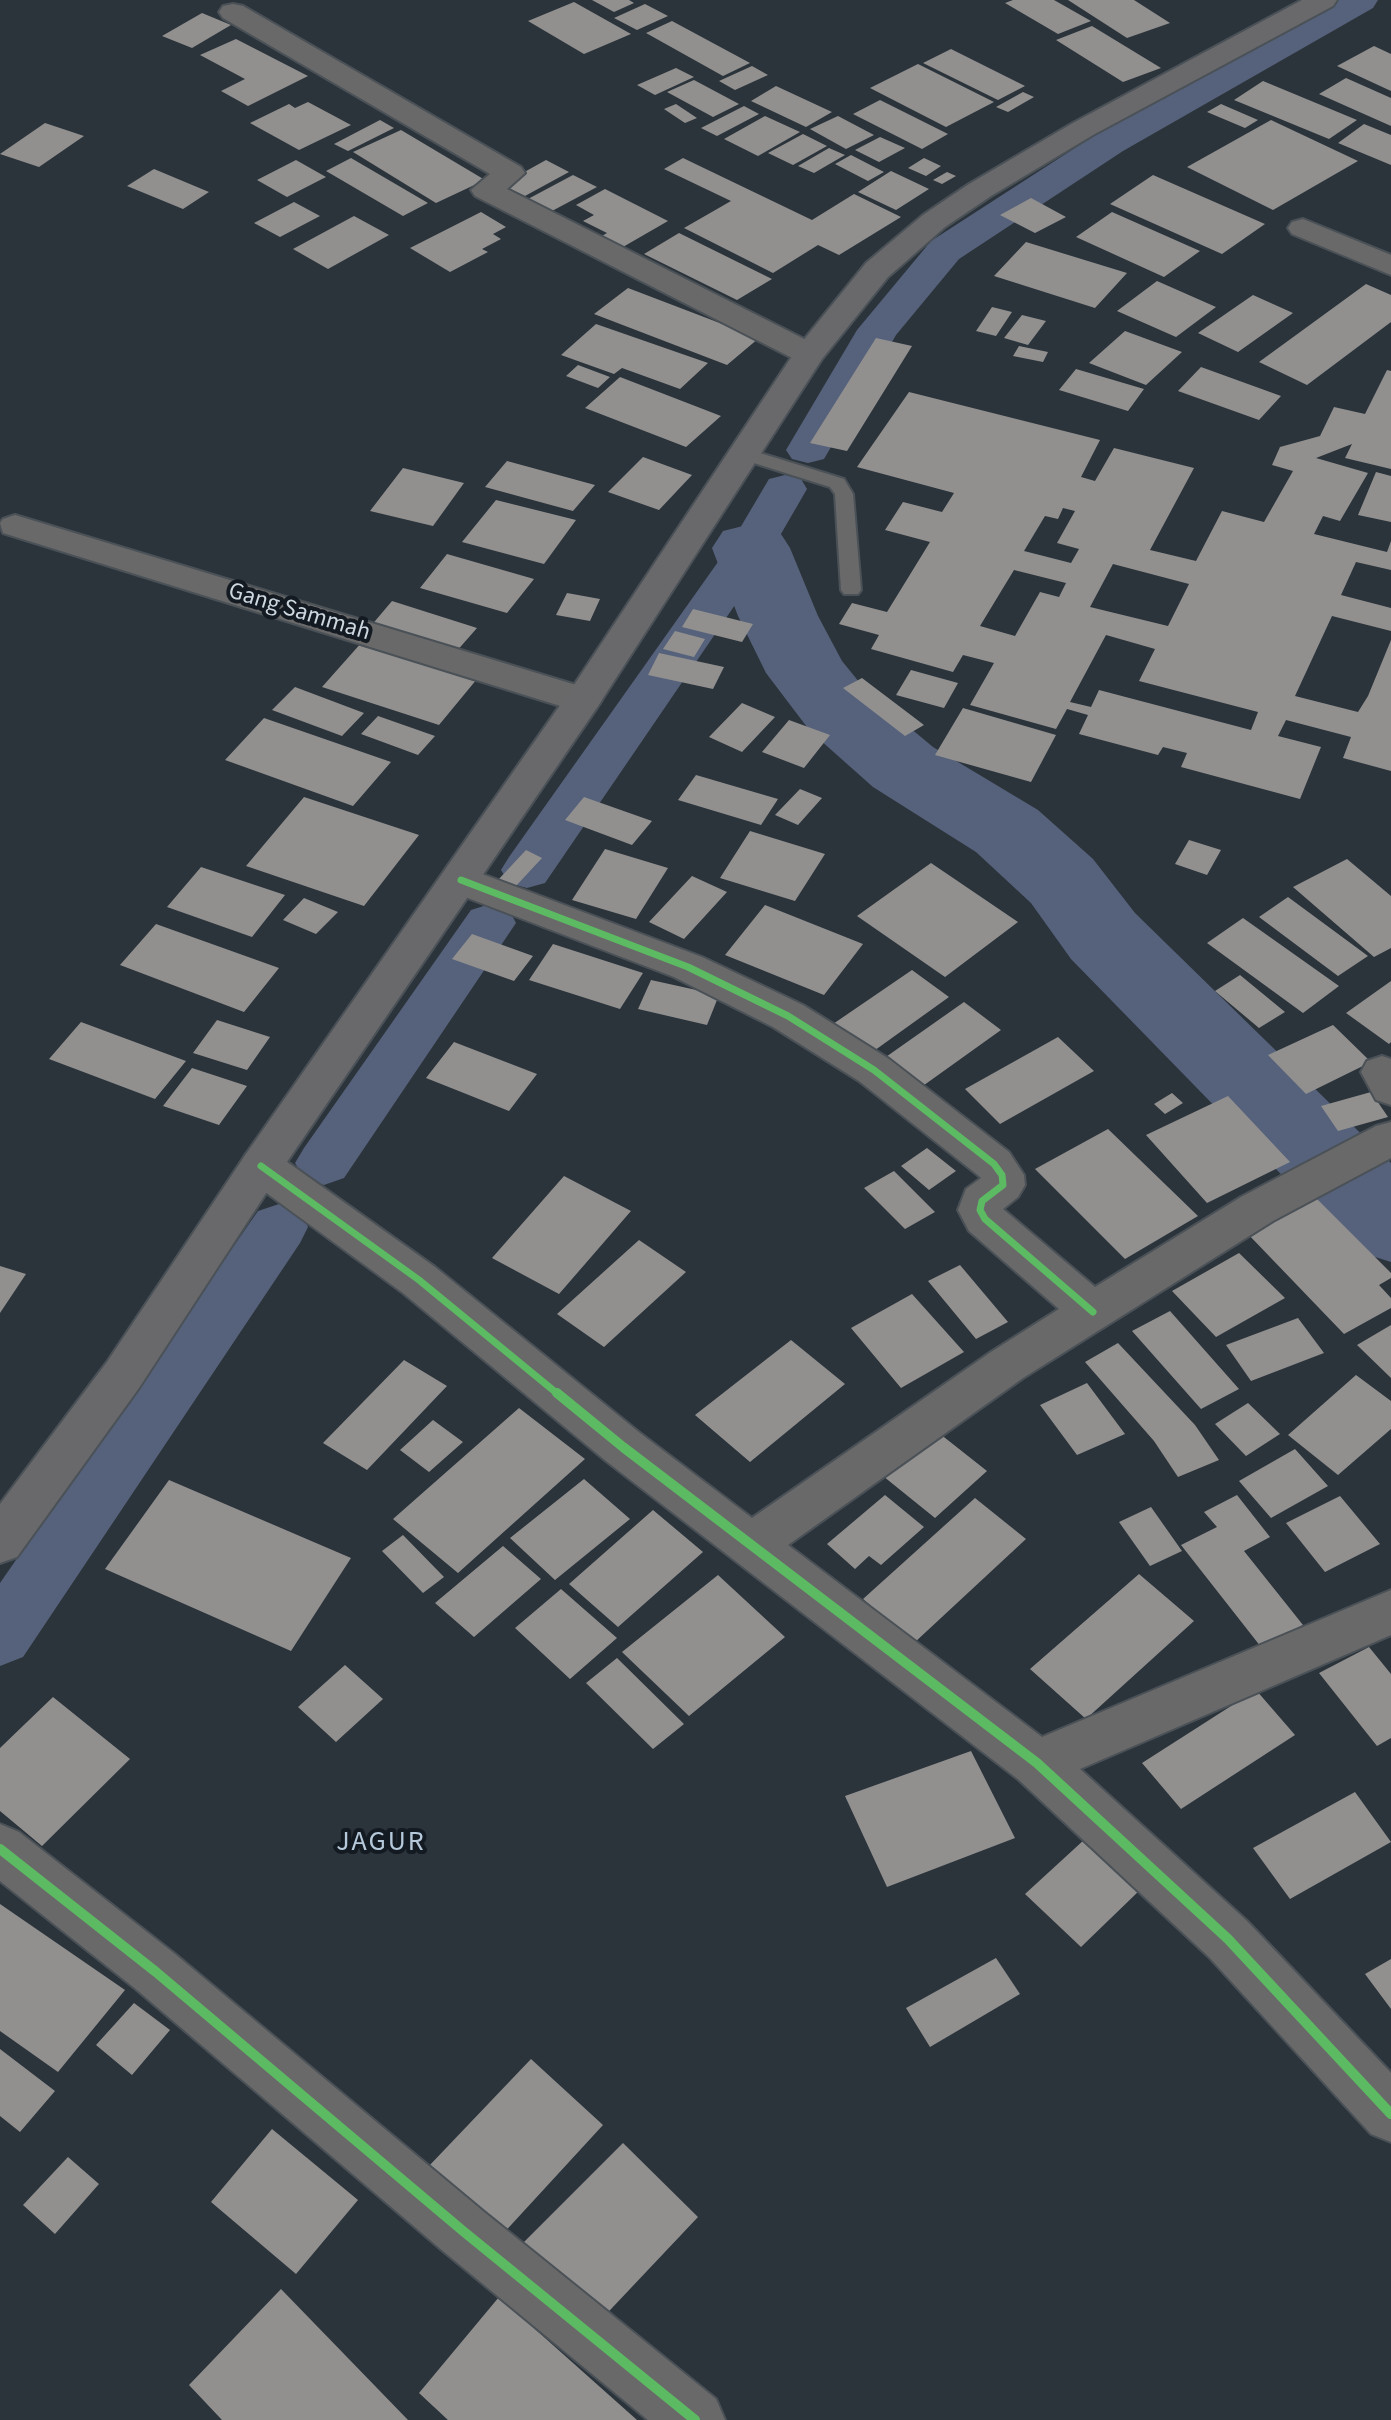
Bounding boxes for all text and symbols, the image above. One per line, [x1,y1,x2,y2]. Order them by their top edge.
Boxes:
street label: Gang Sammah [225,578,373,648]
district label: JAGUR [336,1827,426,1861]

